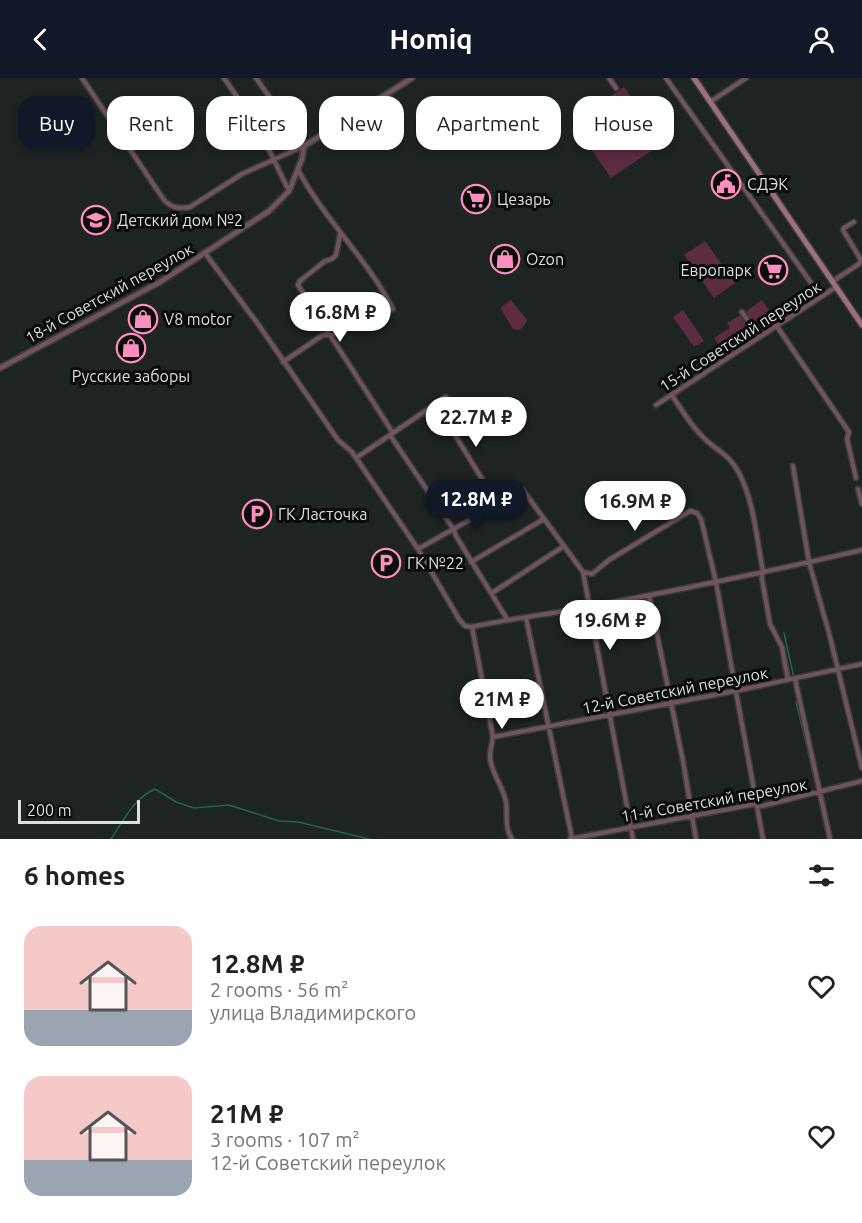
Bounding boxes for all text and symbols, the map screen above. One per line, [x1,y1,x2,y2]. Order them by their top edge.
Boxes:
icon: back [24,23,57,56]
icon: person [805,23,838,56]
text: Homiq [390,24,472,54]
chip: Buy [18,96,95,150]
chip: Rent [107,96,194,150]
chip: Filters [206,96,307,150]
chip: New [319,96,404,150]
chip: Apartment [416,96,561,150]
chip: House [573,96,674,150]
public building icon: СДЭК [710,168,742,200]
place label: СДЭК [747,175,788,193]
supermarket icon: Цезарь [460,183,492,215]
place label: Цезарь [497,190,551,208]
school or university icon: Детский дом №2 [80,204,112,236]
place label: Детский дом №2 [117,211,243,229]
street label: 18-й Советский переулок [22,239,196,347]
shop icon: Ozon [489,243,521,275]
place label: Ozon [526,250,564,268]
supermarket icon: Европарк [757,254,789,286]
place label: Европарк [680,261,752,279]
street label: 15-й Советский переулок [656,277,824,395]
pin: 16.8M ₽ [285,292,395,343]
text: 16.8M ₽ [304,300,376,323]
shop icon: V8 motor [127,303,159,335]
place label: V8 motor [164,310,232,328]
shop icon: Русские заборы [115,332,147,364]
place label: Русские заборы [72,367,190,385]
pin: 22.7M ₽ [421,397,531,448]
text: 22.7M ₽ [440,405,512,428]
pin: 12.8M ₽ [421,479,531,530]
pin: 16.9M ₽ [580,481,690,532]
text: 12.8M ₽ [440,487,512,510]
text: 16.9M ₽ [599,489,671,512]
parking icon: ГК Ласточка [241,498,273,530]
place label: ГК Ласточка [278,505,368,523]
parking icon: ГК №22 [370,547,402,579]
place label: ГК №22 [407,554,464,572]
pin: 19.6M ₽ [555,600,665,651]
text: 19.6M ₽ [574,608,646,631]
street label: 12-й Советский переулок [581,663,769,717]
pin: 21M ₽ [460,679,544,730]
text: 21M ₽ [474,687,530,710]
street label: 11-й Советский переулок [620,775,808,825]
scale bar [18,797,140,824]
text: 200 m [27,801,72,819]
icon: filters [805,859,838,892]
text: 6 homes [24,861,125,890]
text: 12.8M ₽ [210,949,304,978]
icon: home [72,950,144,1022]
icon: heart [805,970,838,1003]
text: 2 rooms · 56 m² [210,978,348,1001]
text: улица Владимирского [210,1001,416,1024]
text: 21M ₽ [210,1099,283,1128]
icon: home [72,1100,144,1172]
icon: heart [805,1120,838,1153]
text: 3 rooms · 107 m² [210,1128,360,1151]
text: 12-й Советский переулок [210,1151,446,1174]

